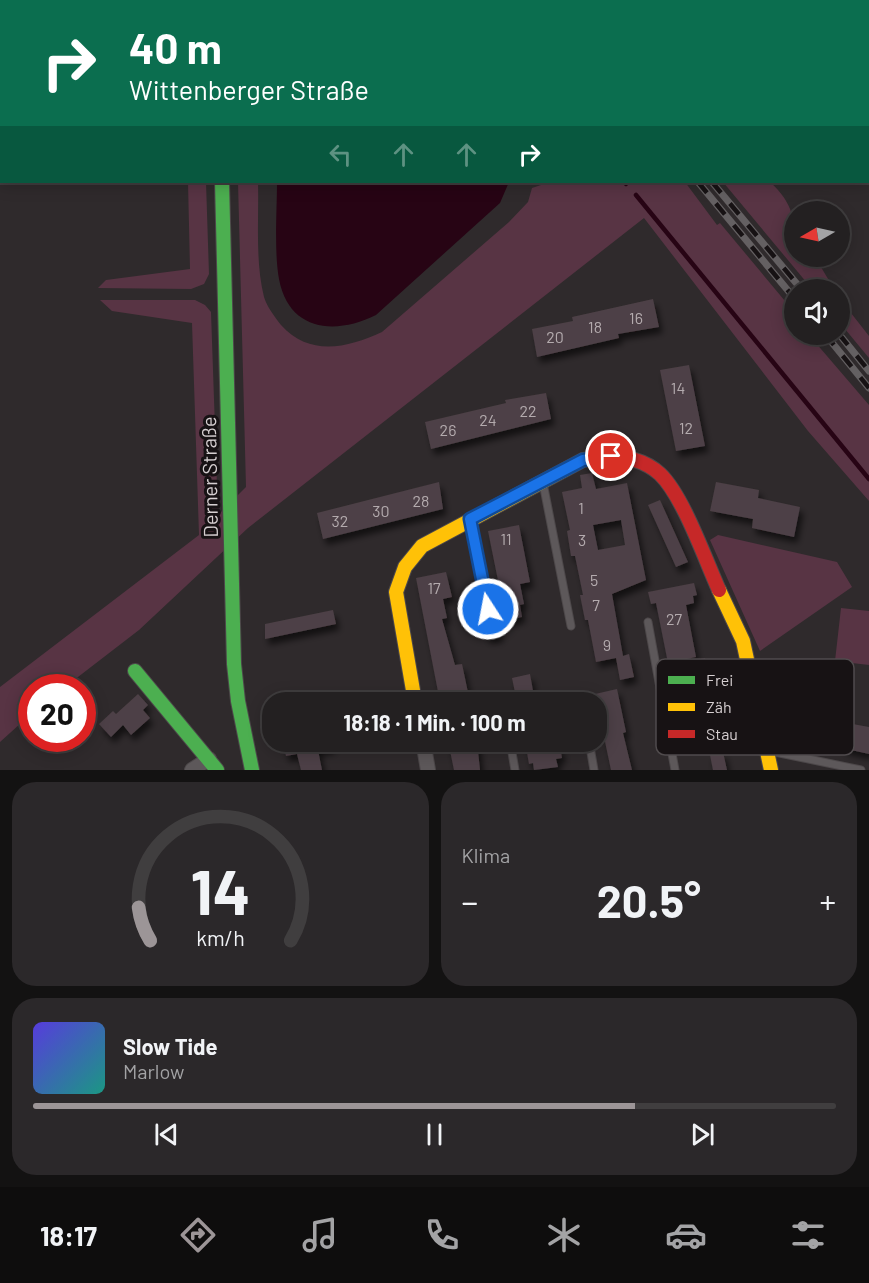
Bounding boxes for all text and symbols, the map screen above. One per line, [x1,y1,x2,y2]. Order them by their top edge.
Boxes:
text: 40 m [129,22,222,72]
icon: right [30,24,108,102]
text: Wittenberger Straße [129,73,369,105]
icon: left [324,138,357,171]
icon: ahead [387,138,420,171]
icon: ahead [450,138,483,171]
icon: right [513,138,546,171]
north arrow [784,201,850,267]
map controls [784,201,850,345]
button: sound [784,279,850,345]
house number: 16 [629,308,643,327]
house number: 18 [588,317,602,336]
house number: 20 [546,327,564,346]
house number: 14 [671,378,685,397]
house number: 22 [519,401,537,420]
house number: 24 [479,410,497,429]
street label: Derner Straße [196,416,222,538]
house number: 12 [679,418,693,437]
house number: 26 [440,420,456,439]
pin [585,430,636,481]
icon: arrive [594,439,627,472]
house number: 28 [413,491,429,510]
house number: 1 [578,498,584,517]
house number: 30 [372,501,390,520]
house number: 32 [332,511,348,530]
house number: 11 [500,529,512,548]
house number: 3 [578,530,586,549]
house number: 5 [590,570,598,589]
position arrow [456,577,520,641]
house number: 17 [427,578,441,597]
house number: 7 [592,595,600,614]
house number: 27 [666,609,682,628]
house number: 9 [603,635,611,654]
legend [656,659,854,755]
text: Frei [706,670,733,689]
speed limit sign: 20 [18,674,96,752]
text: Zäh [706,697,732,716]
text: 18:18 · 1 Min. · 100 m [343,709,526,735]
text: Stau [706,724,738,743]
text: Klima [462,843,510,867]
text: 14 [190,853,250,927]
text: 20.5° [597,873,701,927]
text: − [462,881,478,921]
text: + [820,881,836,921]
text: km/h [196,925,245,950]
text: Slow Tide [123,1033,218,1059]
text: Marlow [123,1059,184,1083]
icon: previous [150,1118,183,1151]
icon: pause [418,1118,451,1151]
icon: next [686,1118,719,1151]
icon: directions [177,1214,219,1256]
icon: music [299,1214,341,1256]
icon: phone [421,1214,463,1256]
icon: climate [543,1214,585,1256]
icon: car [665,1214,707,1256]
icon: filters [787,1214,829,1256]
text: 18:17 [40,1219,97,1251]

